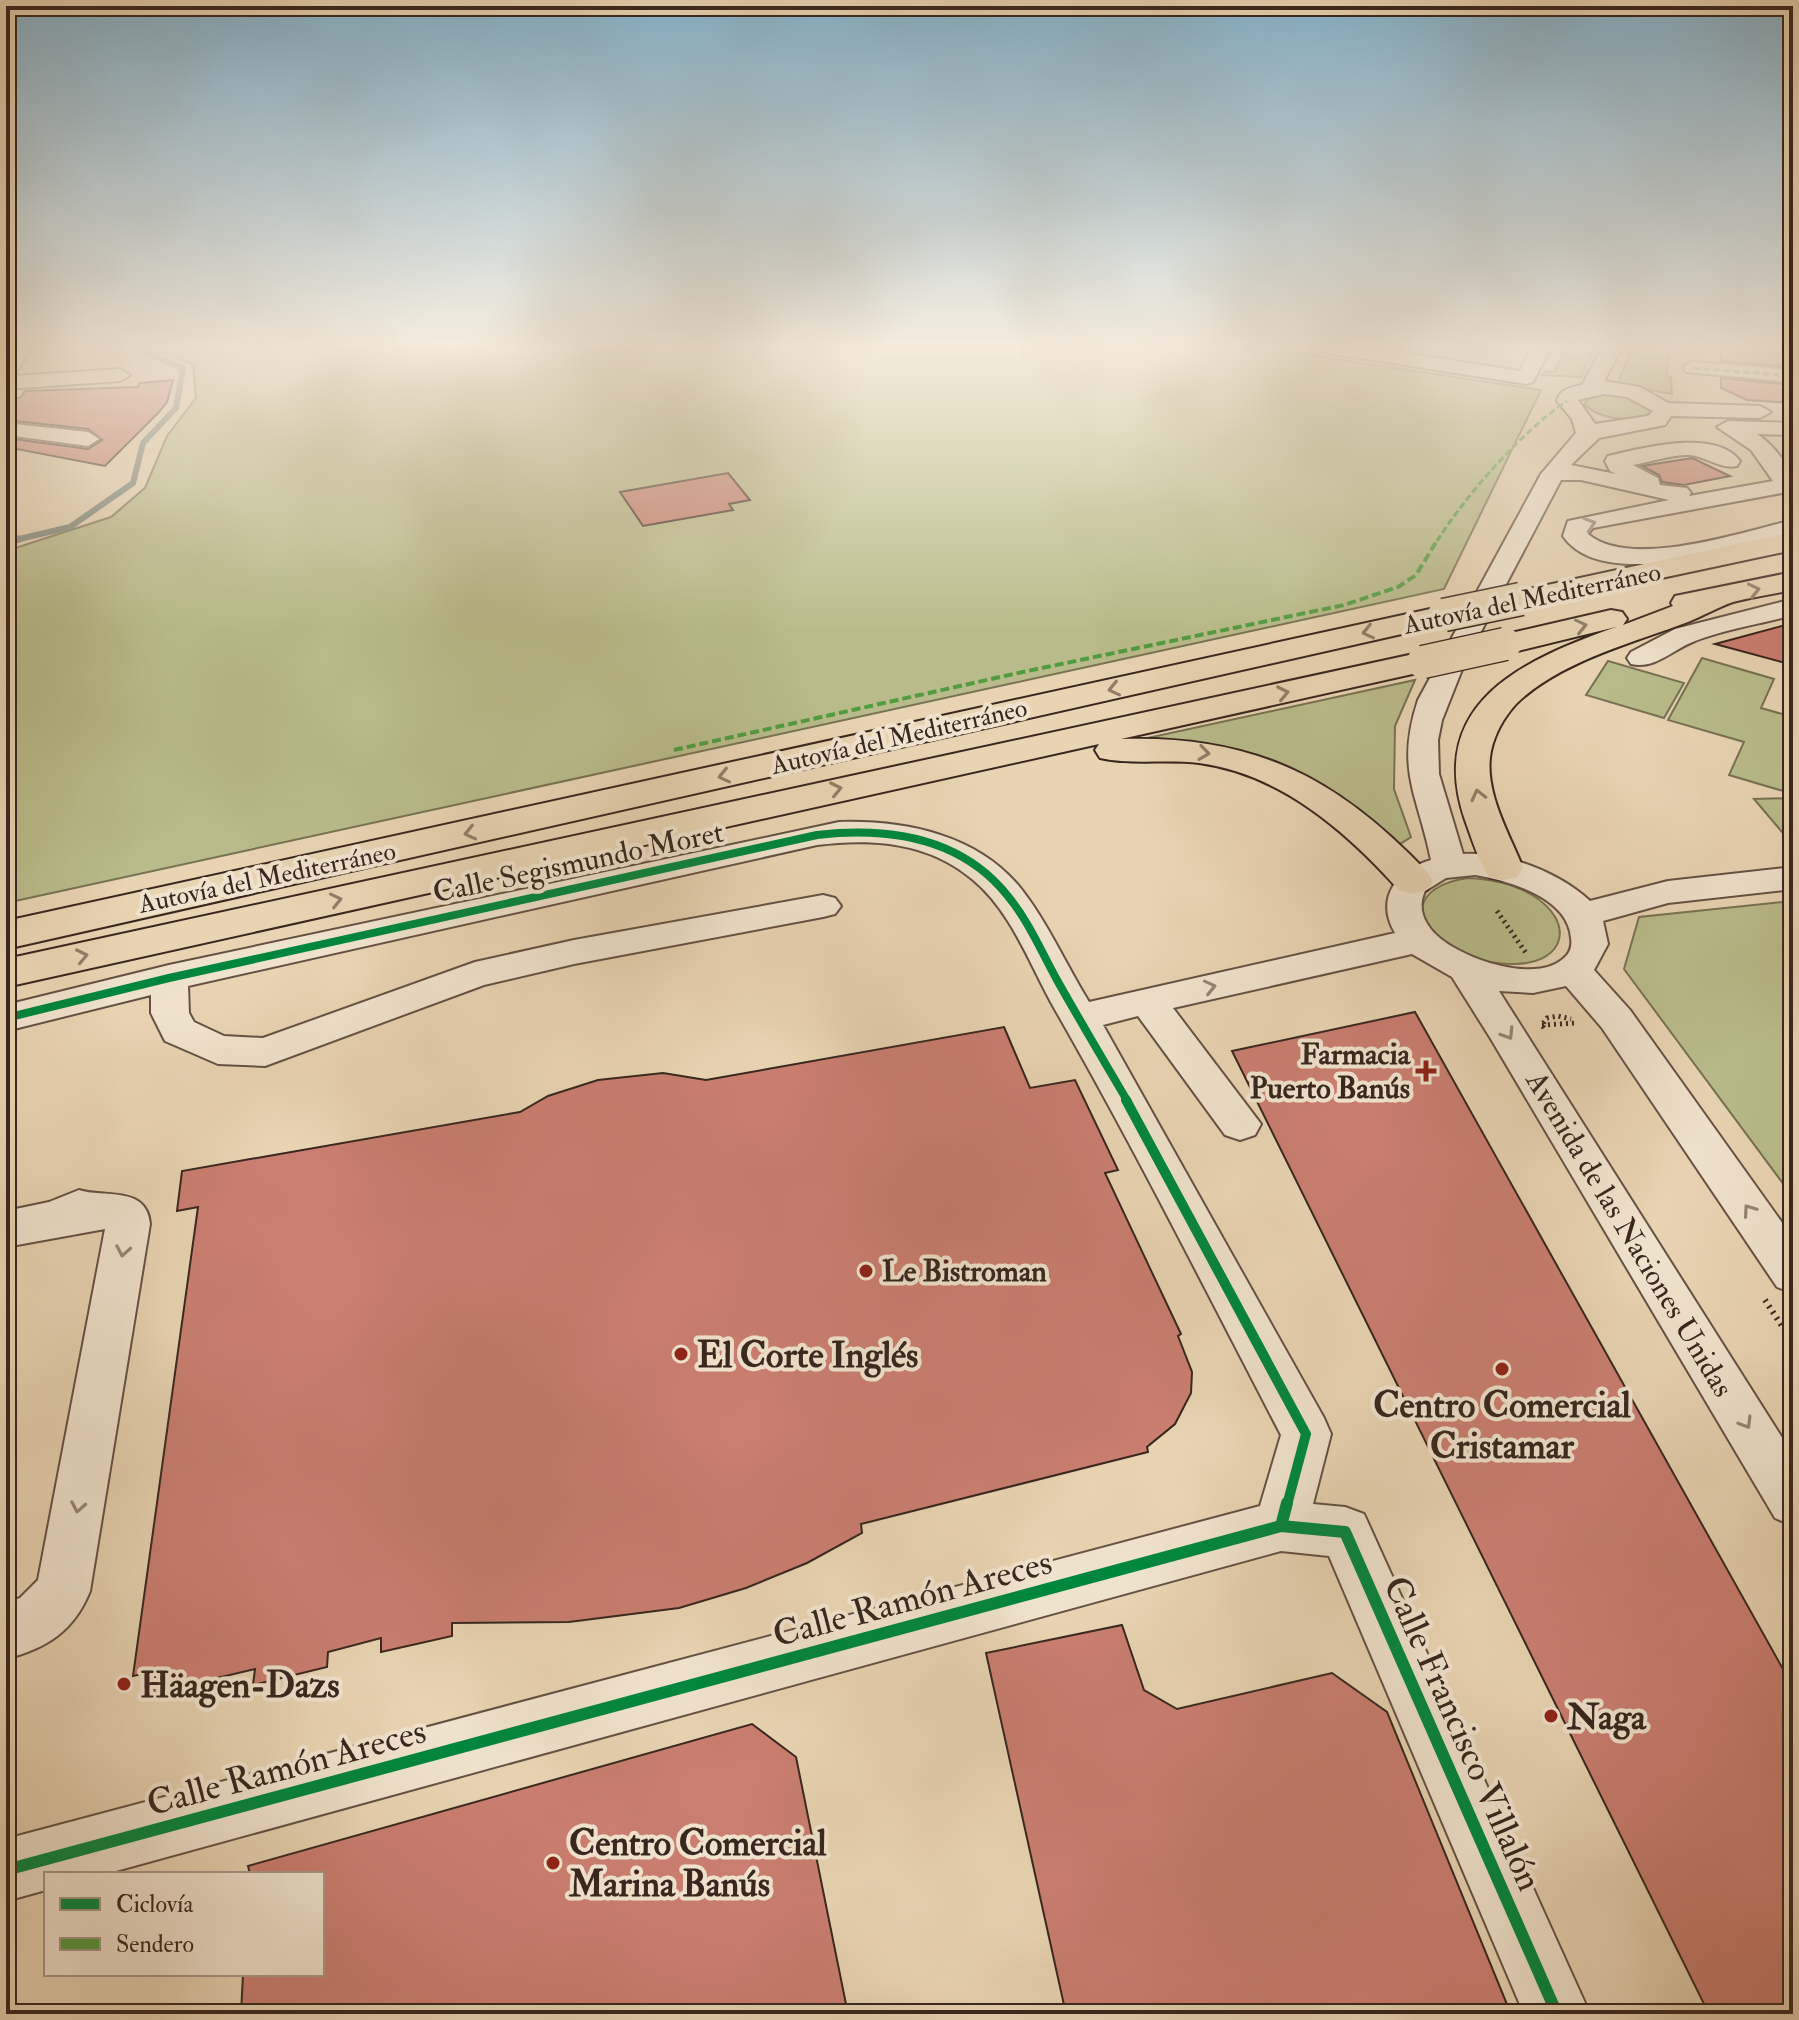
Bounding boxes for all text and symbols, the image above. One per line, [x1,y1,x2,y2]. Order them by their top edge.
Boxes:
one-way arrow [1582,517,1596,533]
street label: Autovía del Mediterráneo [1400,556,1664,642]
one-way arrow [1747,582,1761,599]
one-way arrow [1573,618,1587,635]
one-way arrow [1362,623,1375,640]
one-way arrow [1108,680,1122,697]
one-way arrow [1275,685,1289,702]
street label: Autovía del Mediterráneo [767,692,1030,782]
one-way arrow [1197,744,1211,761]
one-way arrow [718,767,731,784]
one-way arrow [829,781,842,798]
one-way arrow [1470,788,1487,802]
street label: Calle Segismundo Moret [429,814,727,911]
one-way arrow [464,823,478,840]
street label: Autovía del Mediterráneo [135,835,399,921]
one-way arrow [329,892,342,909]
one-way arrow [75,948,89,965]
one-way arrow [1203,979,1216,996]
one-way arrow [1498,1025,1514,1040]
place label: Farmacia Puerto Banús [1250,1036,1412,1107]
marker: Farmacia Puerto Banús [1417,1062,1435,1080]
street label: Avenida de las Naciones Unidas [1517,1064,1741,1404]
one-way arrow [1744,1205,1759,1219]
one-way arrow [116,1244,133,1258]
place label: Le Bistroman [882,1253,1047,1290]
marker: Le Bistroman [857,1262,875,1280]
place label: El Corte Inglés [697,1333,918,1378]
marker: El Corte Inglés [672,1345,690,1363]
marker: Centro Comercial Cristamar [1493,1360,1511,1378]
place label: Centro Comercial Cristamar [1373,1383,1632,1469]
one-way arrow [1736,1414,1751,1429]
one-way arrow [70,1500,87,1514]
street label: Calle Ramón Areces [768,1540,1057,1657]
street label: Calle Francisco Villalón [1373,1570,1552,1898]
place label: Häagen-Dazs [140,1663,340,1708]
marker: Häagen-Dazs [115,1675,133,1693]
place label: Naga [1566,1695,1647,1740]
marker: Naga [1542,1707,1560,1725]
street label: Calle Ramón Areces [142,1709,431,1826]
place label: Centro Comercial Marina Banús [568,1821,827,1907]
marker: Centro Comercial Marina Banús [544,1854,562,1872]
legend [44,1872,324,1976]
text: Ciclovía [116,1889,194,1920]
text: Sendero [116,1929,194,1960]

